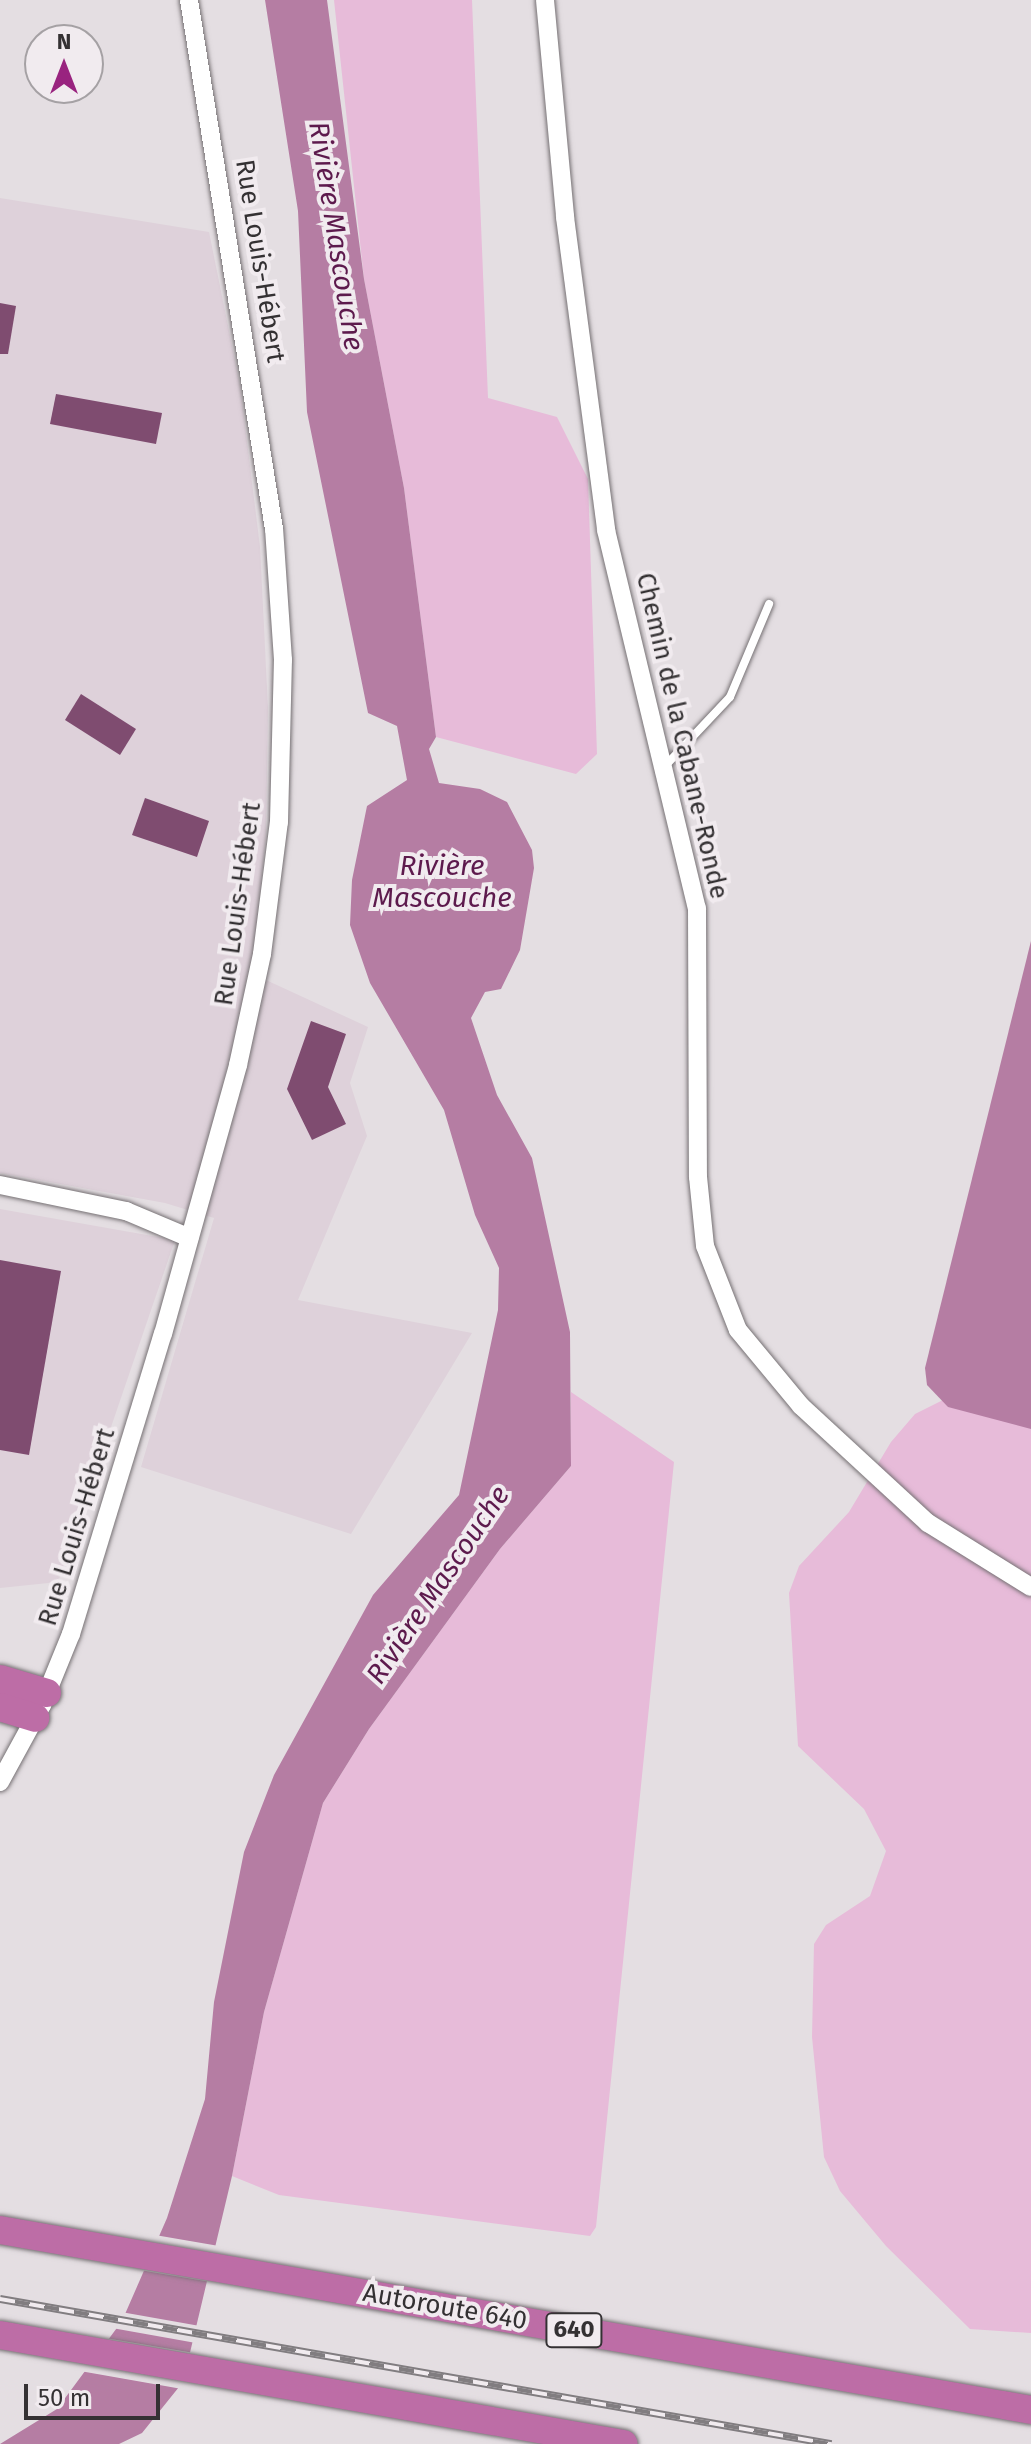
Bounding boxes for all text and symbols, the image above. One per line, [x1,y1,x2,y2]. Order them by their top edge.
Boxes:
north arrow [24,24,104,104]
text: N [57,28,71,55]
water label: Rivière Mascouche [301,119,371,353]
street label: Rue Louis-Hébert [229,157,291,365]
street label: Chemin de la Cabane-Ronde [629,570,735,902]
street label: Rue Louis-Hébert [208,800,268,1008]
water label: Rivière Mascouche [372,849,512,915]
street label: Rue Louis-Hébert [32,1424,122,1630]
water label: Rivière Mascouche [359,1480,517,1690]
street label: Autoroute 640 [361,2277,529,2337]
road number: 640 [544,2310,604,2350]
scale bar [28,2368,164,2418]
text: 50 m [38,2384,90,2412]

